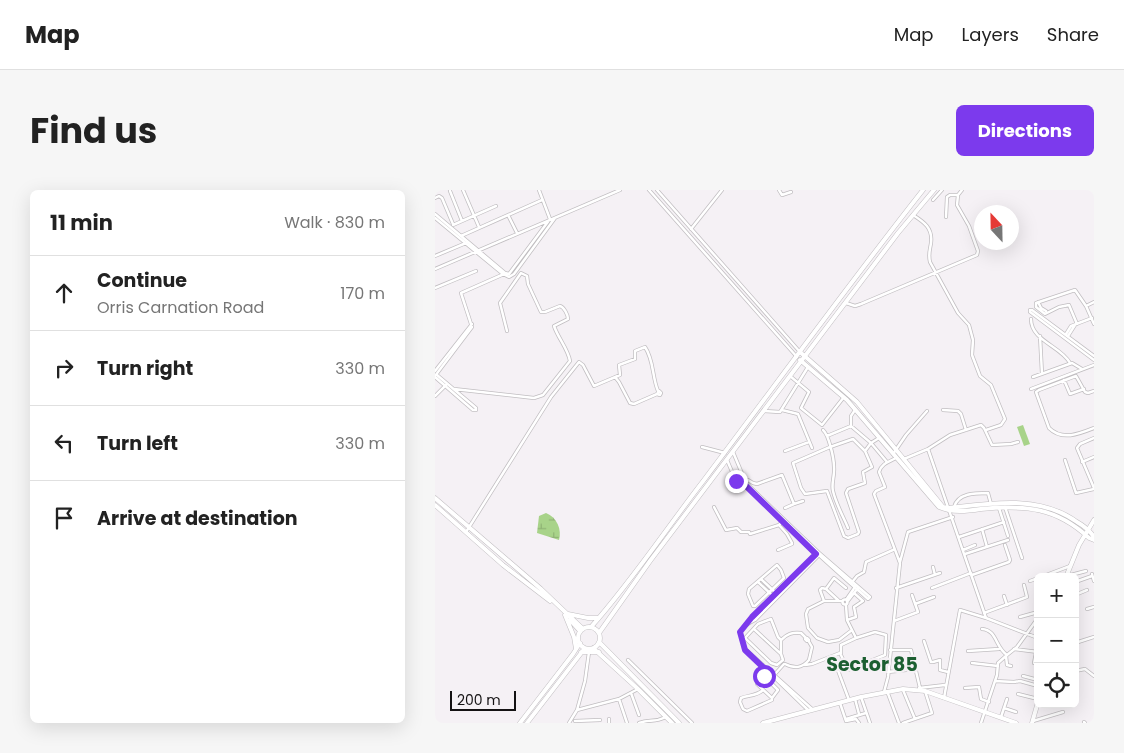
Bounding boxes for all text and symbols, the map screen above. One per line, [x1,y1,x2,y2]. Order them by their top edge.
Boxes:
text: Map [25,18,80,51]
text: Map [894,22,934,47]
text: Layers [962,22,1019,47]
text: Share [1047,22,1099,47]
button: Directions [956,105,1094,156]
text: Find us [30,106,157,155]
north arrow [974,205,1019,250]
text: 11 min [50,208,113,237]
text: Walk · 830 m [284,211,385,234]
text: Continue [97,267,187,294]
icon: ahead [50,279,78,307]
text: 170 m [340,282,385,305]
text: Orris Carnation Road [97,296,264,319]
icon: right [50,354,78,382]
text: Turn right [97,355,193,382]
text: 330 m [335,357,385,380]
icon: left [50,429,78,457]
text: Turn left [97,430,178,457]
text: 330 m [335,432,385,455]
route end [725,470,748,493]
icon: arrive [50,504,78,532]
text: Arrive at destination [97,505,298,532]
map controls [1034,573,1079,708]
button: + [1034,573,1079,618]
button: − [1034,618,1079,663]
district label: Sector 85 [826,651,918,678]
button: locate [1034,663,1079,708]
route start [753,665,776,688]
scale bar [450,688,516,711]
text: 200 m [457,690,501,710]

